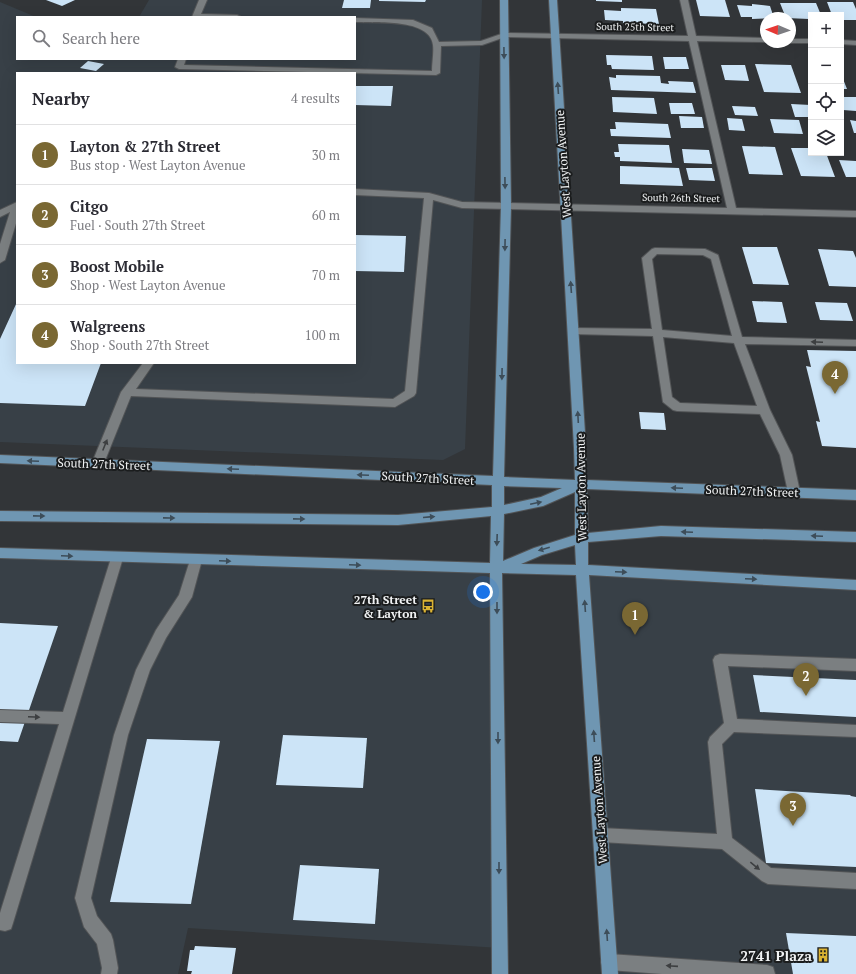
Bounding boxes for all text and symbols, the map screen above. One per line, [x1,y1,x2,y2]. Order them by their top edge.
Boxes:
north arrow [760,12,796,48]
map controls [808,12,844,156]
button: + [808,12,844,48]
search box [16,16,356,60]
street label: South 25th Street [596,20,674,34]
icon: search [30,27,52,49]
text: Search here [62,28,140,48]
one-way arrow [501,47,507,60]
button: − [808,48,844,84]
one-way arrow [555,82,562,94]
button: locate [808,84,844,120]
text: Nearby [32,87,90,110]
text: 4 results [291,89,340,107]
street label: West Layton Avenue [552,110,574,218]
button: layers [808,120,844,156]
text: Layton & 27th Street [70,136,220,156]
text: 1 [41,146,49,164]
text: 30 m [312,146,340,164]
text: Bus stop · West Layton Avenue [70,156,246,174]
one-way arrow [502,177,509,189]
street label: South 26th Street [642,191,720,205]
text: Citgo [70,196,108,216]
text: 2 [41,206,49,224]
text: 60 m [312,206,340,224]
text: Fuel · South 27th Street [70,216,205,234]
one-way arrow [502,239,508,252]
text: Boost Mobile [70,256,164,276]
text: 3 [41,266,49,284]
text: 70 m [312,266,340,284]
text: Shop · West Layton Avenue [70,276,226,294]
one-way arrow [567,281,574,293]
text: Walgreens [70,316,145,336]
text: 4 [41,326,49,344]
text: 100 m [305,326,340,344]
text: Shop · South 27th Street [70,336,209,354]
one-way arrow [810,339,823,345]
pin: 4 [822,361,848,394]
one-way arrow [499,368,505,381]
one-way arrow [575,411,582,423]
street label: West Layton Avenue [573,433,589,541]
one-way arrow [103,439,109,451]
street label: South 27th Street [57,455,151,473]
one-way arrow [27,457,39,464]
one-way arrow [227,466,239,473]
street label: South 27th Street [381,468,475,488]
one-way arrow [357,472,369,479]
street label: South 27th Street [705,482,799,500]
one-way arrow [671,484,683,491]
one-way arrow [530,500,542,506]
one-way arrow [33,513,46,519]
one-way arrow [423,514,435,521]
one-way arrow [163,515,176,521]
one-way arrow [293,516,306,522]
one-way arrow [681,528,693,535]
one-way arrow [810,533,823,539]
one-way arrow [494,534,500,547]
one-way arrow [538,546,550,552]
one-way arrow [61,552,73,559]
one-way arrow [219,558,232,564]
one-way arrow [349,561,361,568]
one-way arrow [615,568,627,575]
one-way arrow [745,576,757,583]
your location [473,582,493,602]
place label: 27th Street & Layton [354,592,417,621]
bus stop icon: 27th Street & Layton [420,598,436,614]
one-way arrow [581,600,588,612]
one-way arrow [494,602,500,615]
pin: 1 [622,602,648,635]
pin: 2 [793,663,819,696]
one-way arrow [28,714,40,721]
one-way arrow [590,730,597,742]
one-way arrow [495,732,501,745]
street label: West Layton Avenue [588,756,610,864]
pin: 3 [780,793,806,826]
one-way arrow [496,862,502,875]
one-way arrow [750,862,761,871]
one-way arrow [604,929,611,941]
place label: 2741 Plaza [740,946,812,965]
building icon: 2741 Plaza [815,947,831,963]
one-way arrow [666,963,678,970]

